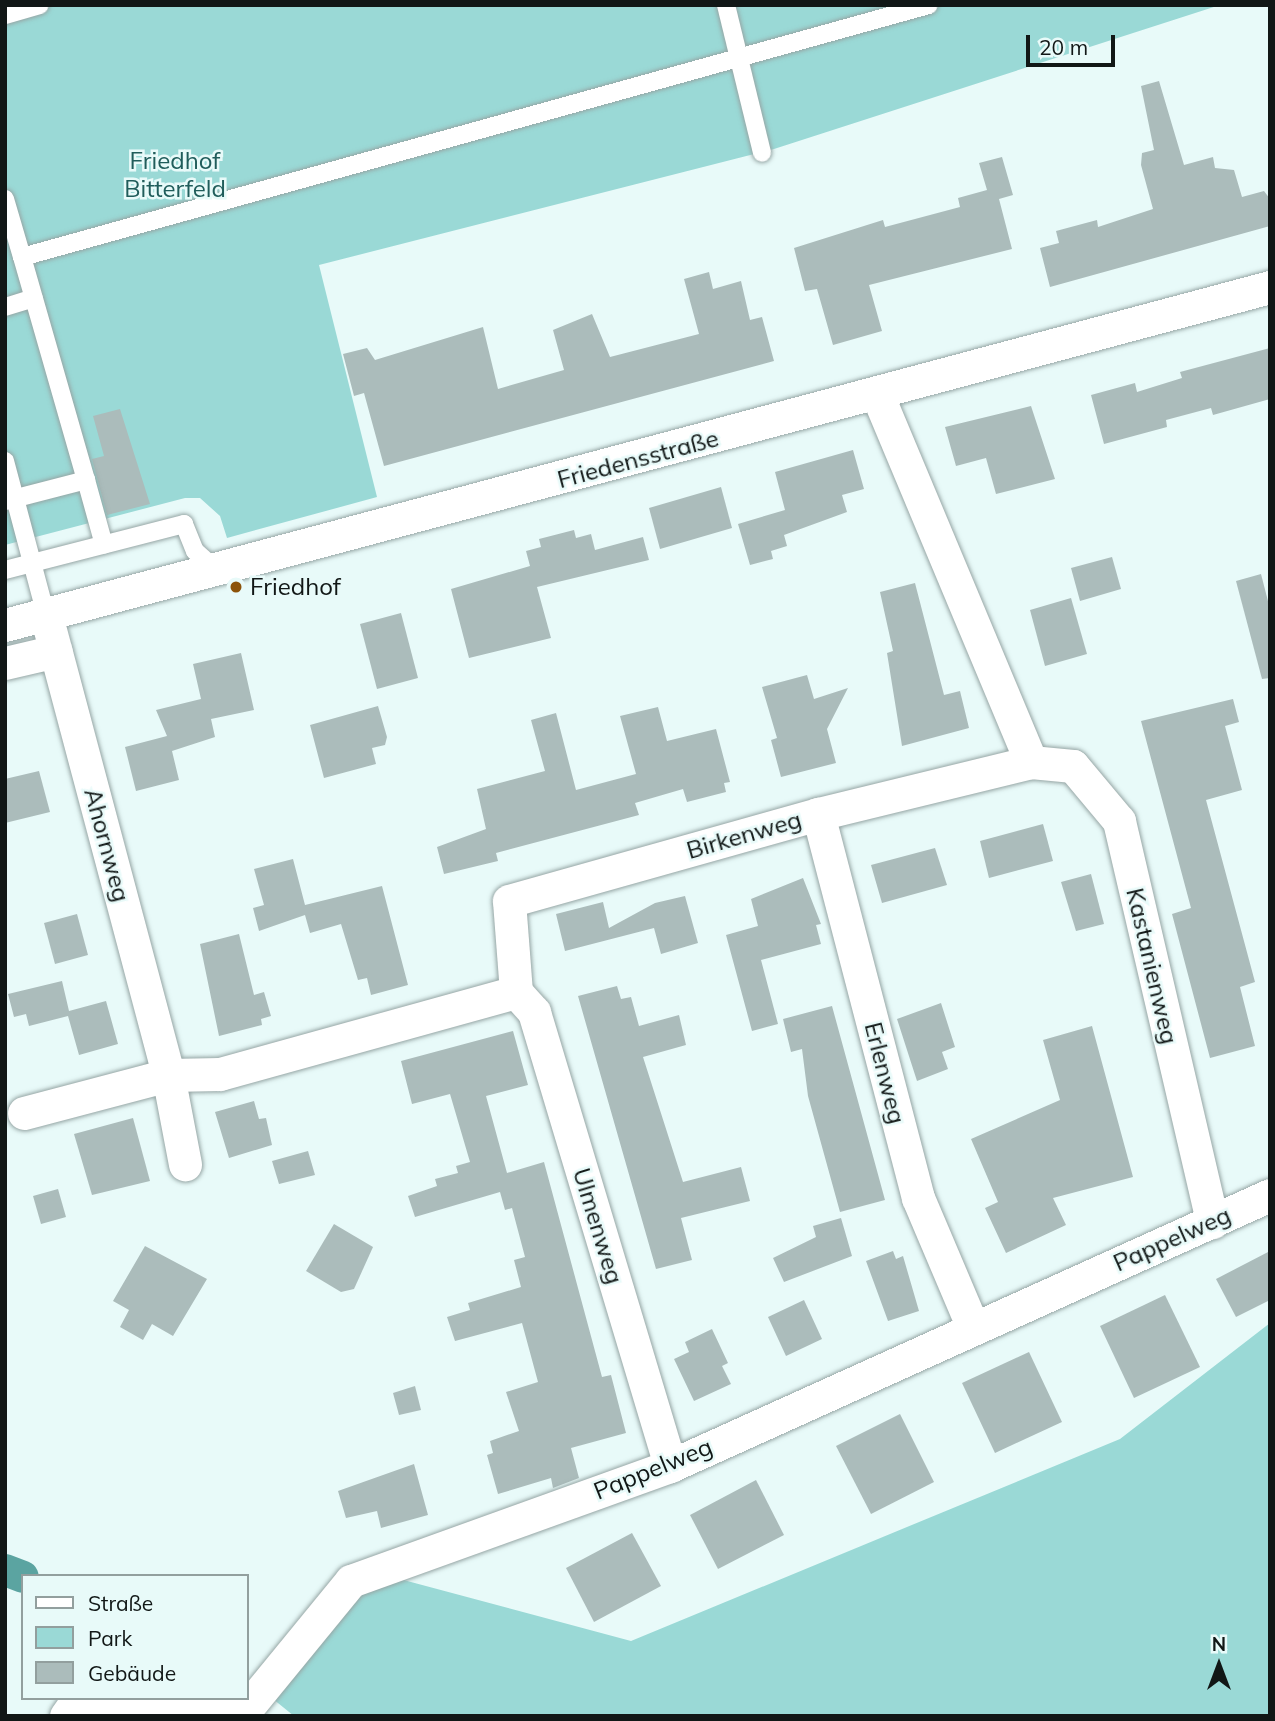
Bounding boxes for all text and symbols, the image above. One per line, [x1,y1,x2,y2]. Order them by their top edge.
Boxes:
scale bar [1030,21,1119,65]
text: 20 m [1039,34,1088,60]
park label: Friedhof Bitterfeld [124,147,226,203]
street label: Friedensstraße [554,424,722,494]
place label: Friedhof [250,573,341,601]
marker: Friedhof [228,579,244,595]
street label: Ahornweg [78,785,136,905]
street label: Birkenweg [683,805,805,865]
street label: Kastanienweg [1120,885,1184,1047]
street label: Erlenweg [858,1019,912,1127]
street label: Ulmenweg [567,1165,629,1287]
street label: Pappelweg [1109,1200,1235,1278]
street label: Pappelweg [590,1432,716,1506]
legend [21,1574,248,1700]
text: Straße [88,1590,153,1616]
text: Park [88,1625,132,1651]
north arrow [1184,1630,1254,1700]
text: N [1212,1632,1226,1656]
text: Gebäude [88,1660,176,1686]

